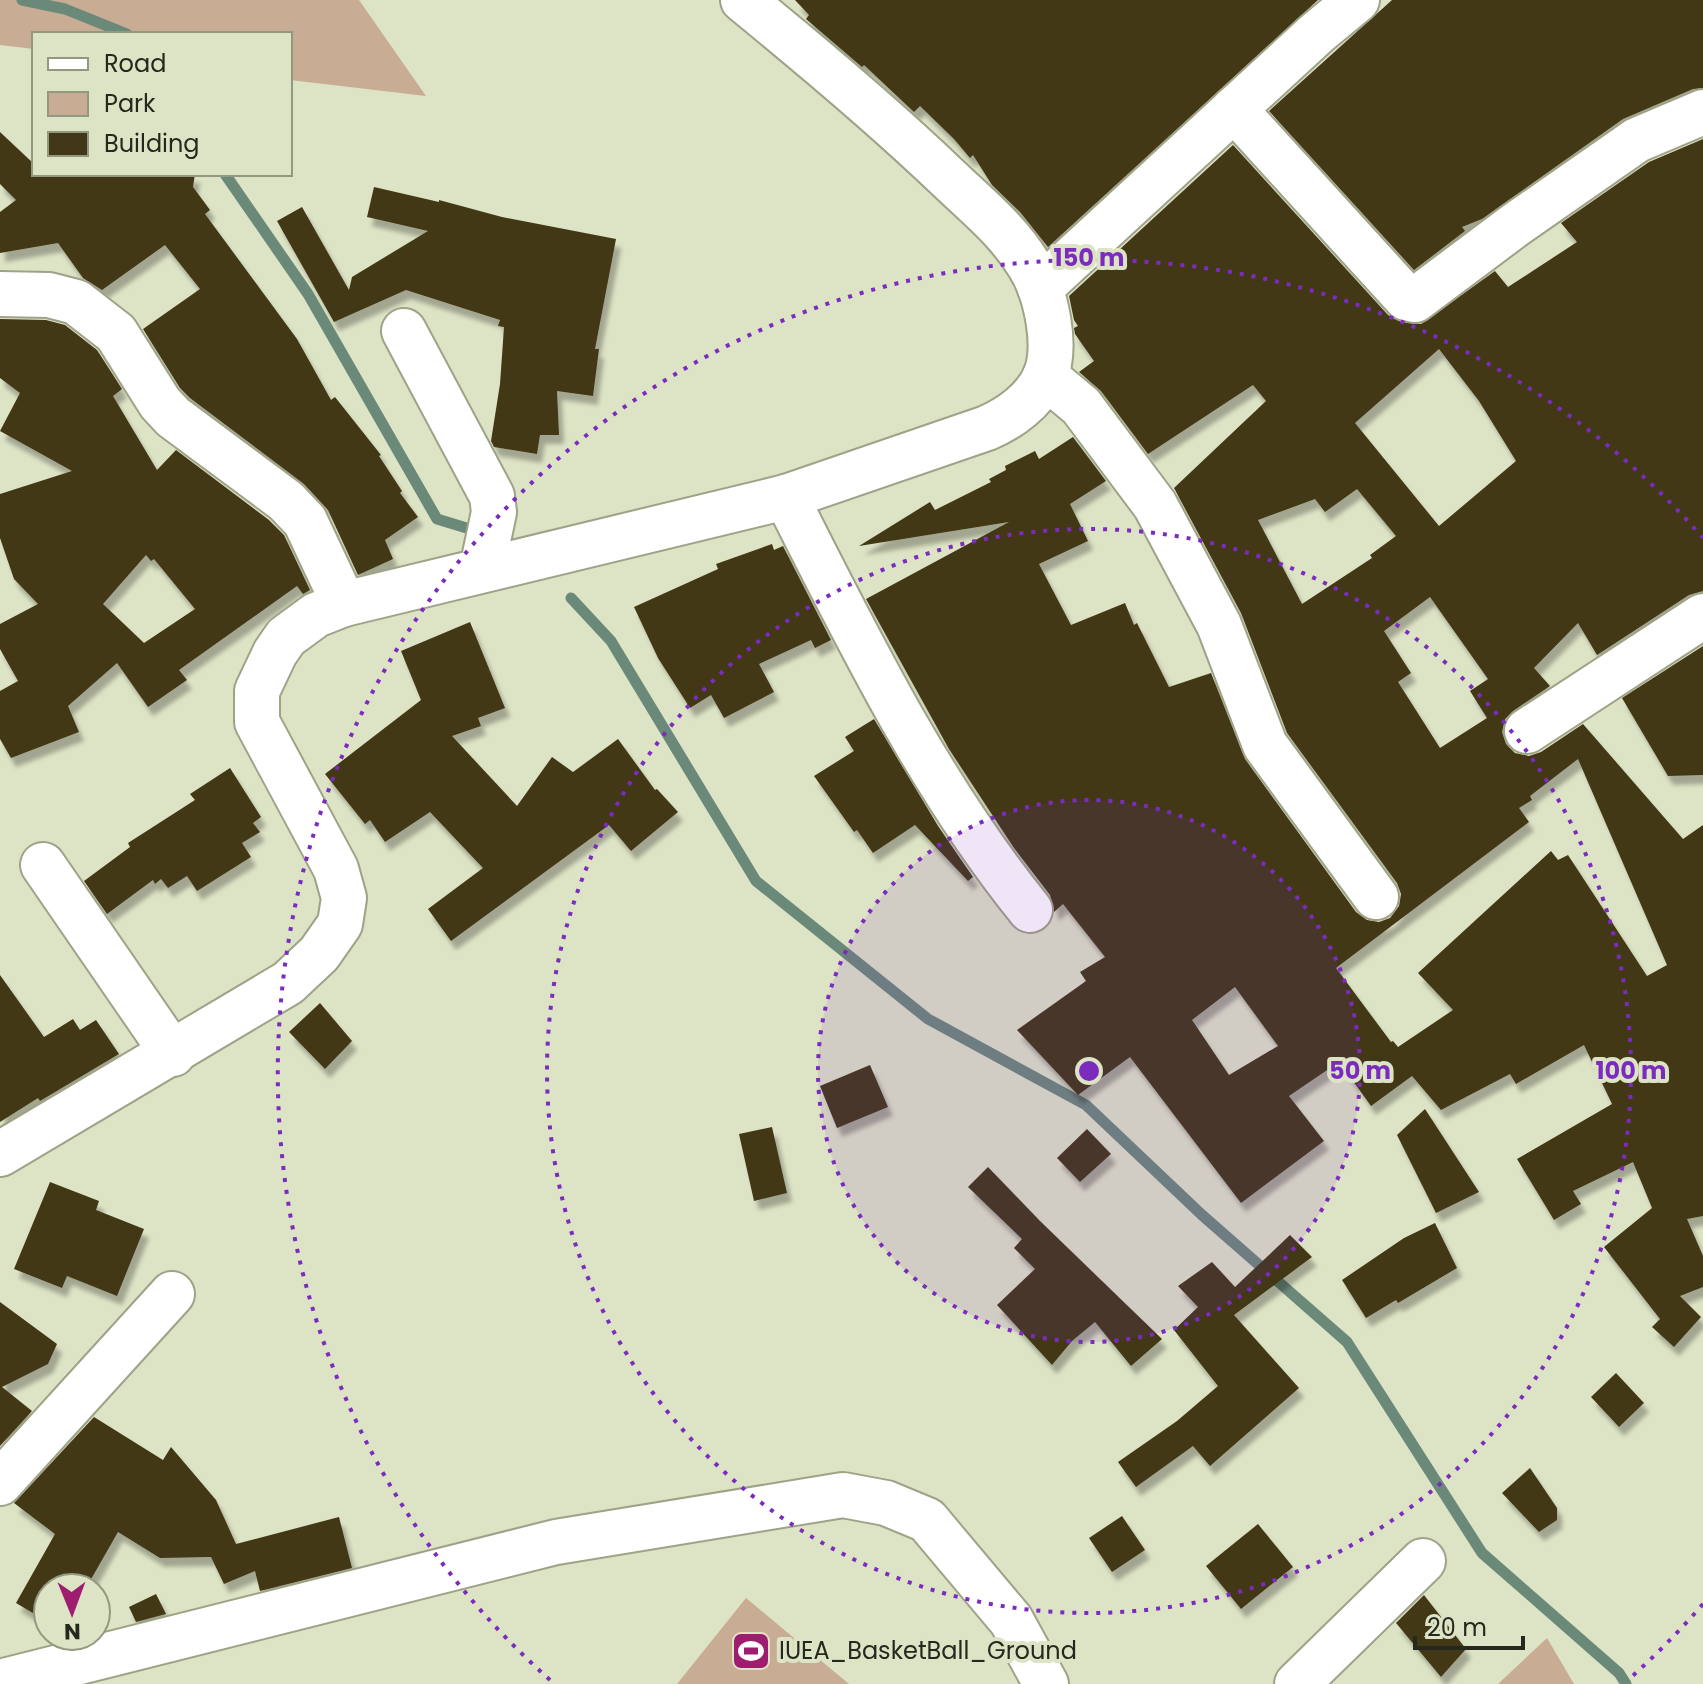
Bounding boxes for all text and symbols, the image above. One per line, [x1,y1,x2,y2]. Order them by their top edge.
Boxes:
legend [32,32,292,176]
text: Road [104,47,166,80]
text: Park [104,87,156,120]
text: Building [104,127,200,160]
text: 150 m [1054,241,1124,274]
text: 50 m [1329,1054,1391,1087]
text: 100 m [1596,1054,1666,1087]
centre of rings [1075,1057,1103,1085]
north arrow [32,1572,112,1652]
scale bar [1415,1600,1523,1650]
text: 20 m [1427,1611,1487,1644]
text: N [64,1616,81,1647]
sports icon: IUEA_BasketBall_Ground [730,1630,772,1672]
place label: IUEA_BasketBall_Ground [779,1634,1077,1667]

